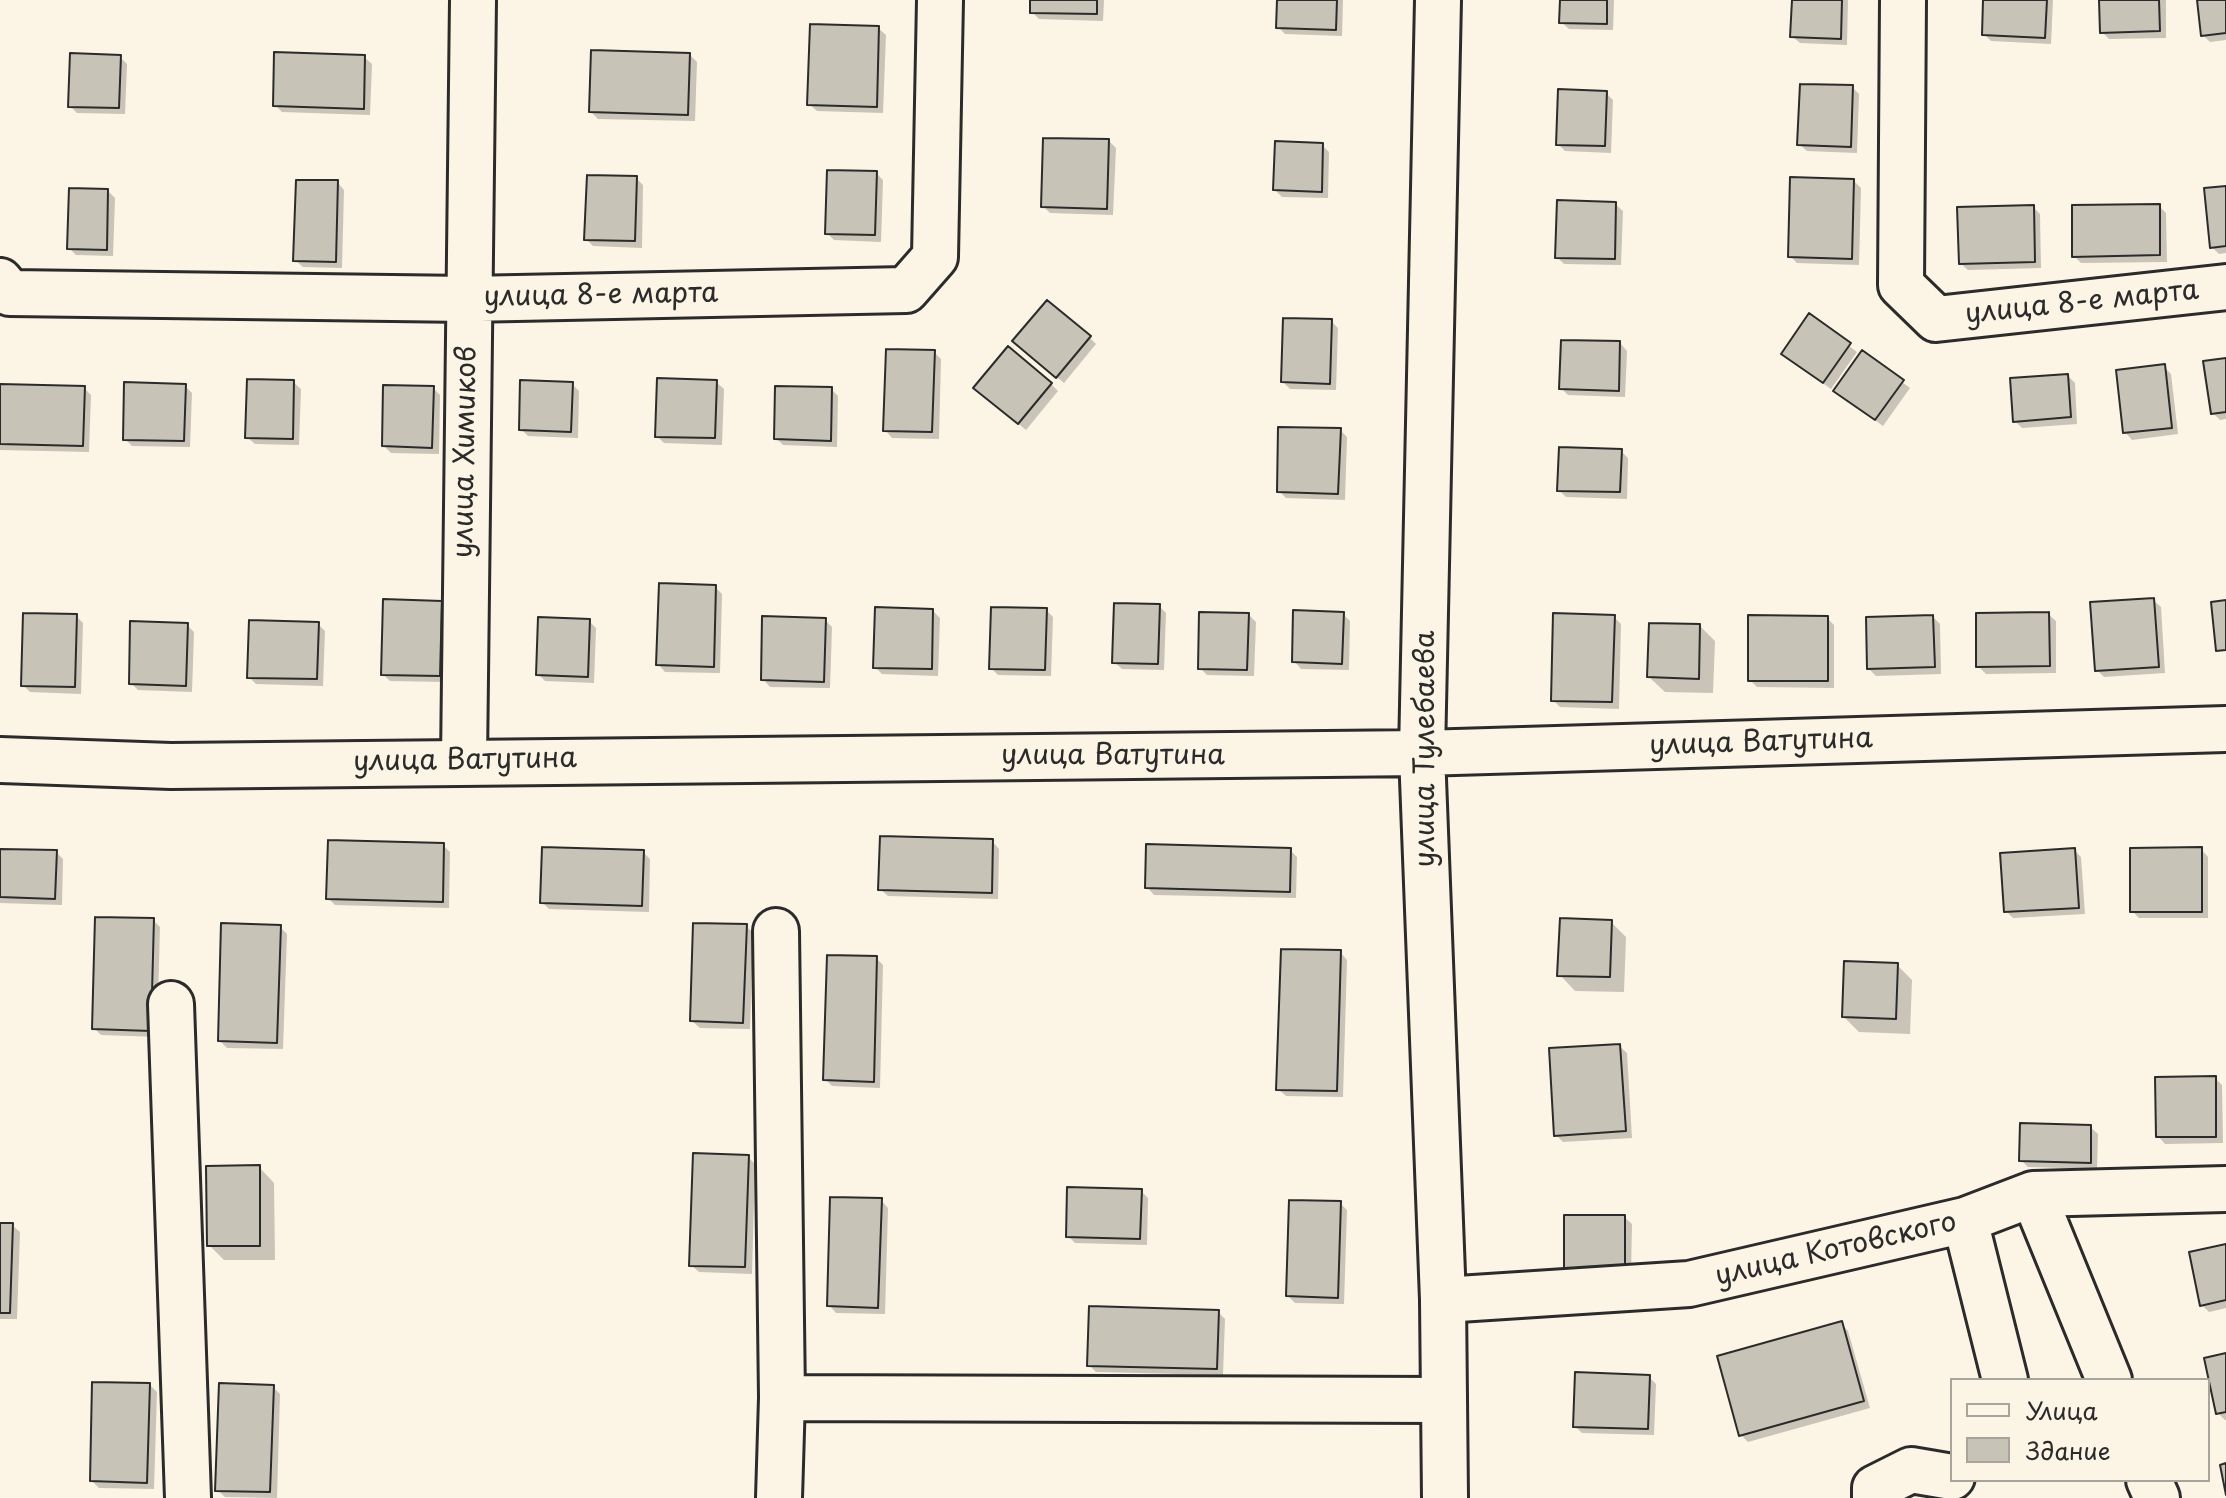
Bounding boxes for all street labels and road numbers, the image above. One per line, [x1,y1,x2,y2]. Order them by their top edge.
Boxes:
street label: улица 8-е марта [1963,274,2201,332]
street label: улица 8-е марта [483,277,719,315]
street label: улица Химиков [447,346,485,558]
street label: улица Тулебаева [1409,631,1443,867]
street label: улица Ватутина [1649,722,1873,764]
street label: улица Ватутина [1001,739,1225,773]
street label: улица Ватутина [353,742,577,780]
street label: улица Котовского [1712,1206,1960,1294]

